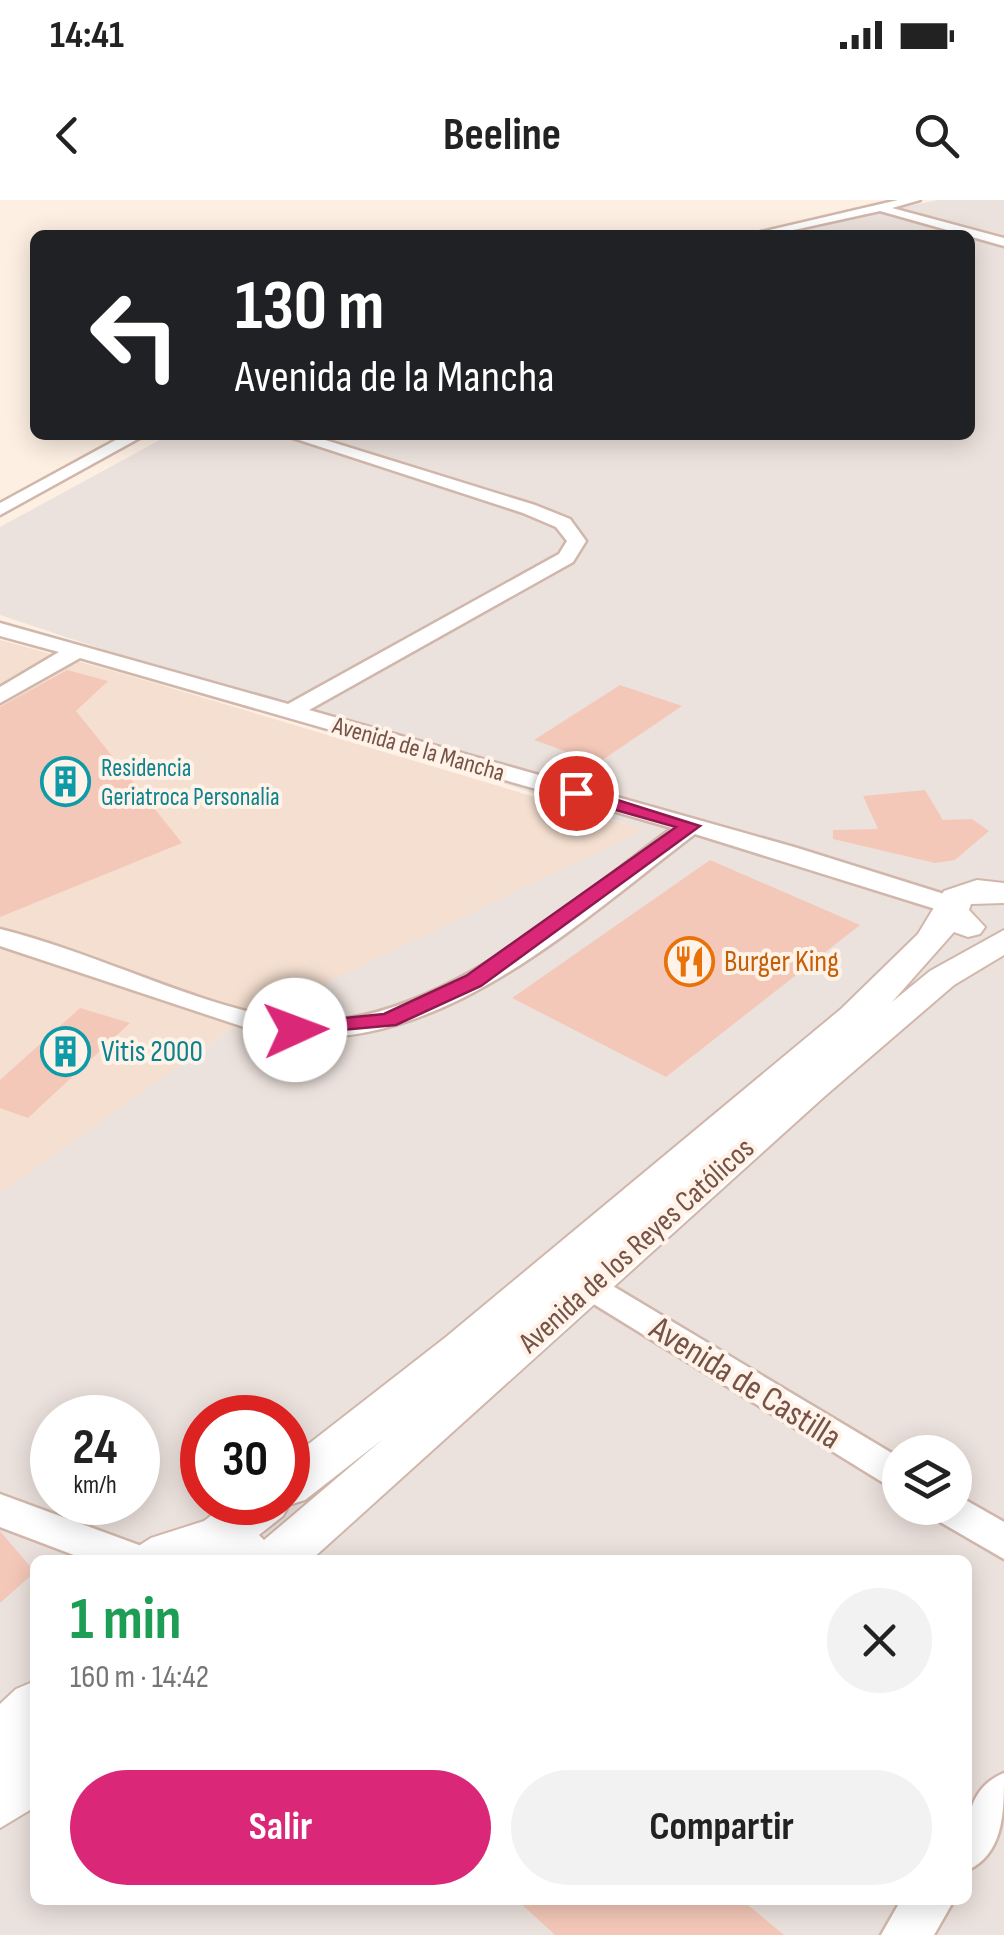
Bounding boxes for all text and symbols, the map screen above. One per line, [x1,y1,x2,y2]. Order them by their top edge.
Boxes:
text: 14:41 [50,13,124,58]
icon: back [40,108,95,163]
text: Beeline [443,108,561,163]
icon: search [909,108,964,163]
text: 130 m [235,265,384,349]
icon: left [70,270,200,400]
text: Avenida de la Mancha [235,350,555,405]
street label: Avenida de la Mancha [328,710,508,789]
pin [534,751,619,836]
place label: Residencia Geriatroca Personalia [101,753,280,813]
building icon: Residencia Geriatroca Personalia [40,755,92,807]
icon: arrive [549,766,604,821]
restaurant icon: Burger King [663,935,715,987]
place label: Burger King [724,944,839,980]
position arrow [243,978,347,1082]
building icon: Vitis 2000 [40,1025,92,1077]
place label: Vitis 2000 [101,1034,203,1070]
street label: Avenida de los Reyes Católicos [511,1131,762,1362]
street label: Avenida de Castilla [641,1307,849,1459]
speed limit sign: 30 [180,1395,310,1525]
text: 24 [73,1418,117,1478]
map controls [882,1435,972,1525]
button: layers [882,1435,972,1525]
text: km/h [73,1470,117,1501]
text: 1 min [70,1584,182,1656]
button: close [827,1588,932,1693]
text: 160 m · 14:42 [70,1658,209,1697]
button: Salir [70,1770,491,1885]
button: Compartir [511,1770,932,1885]

